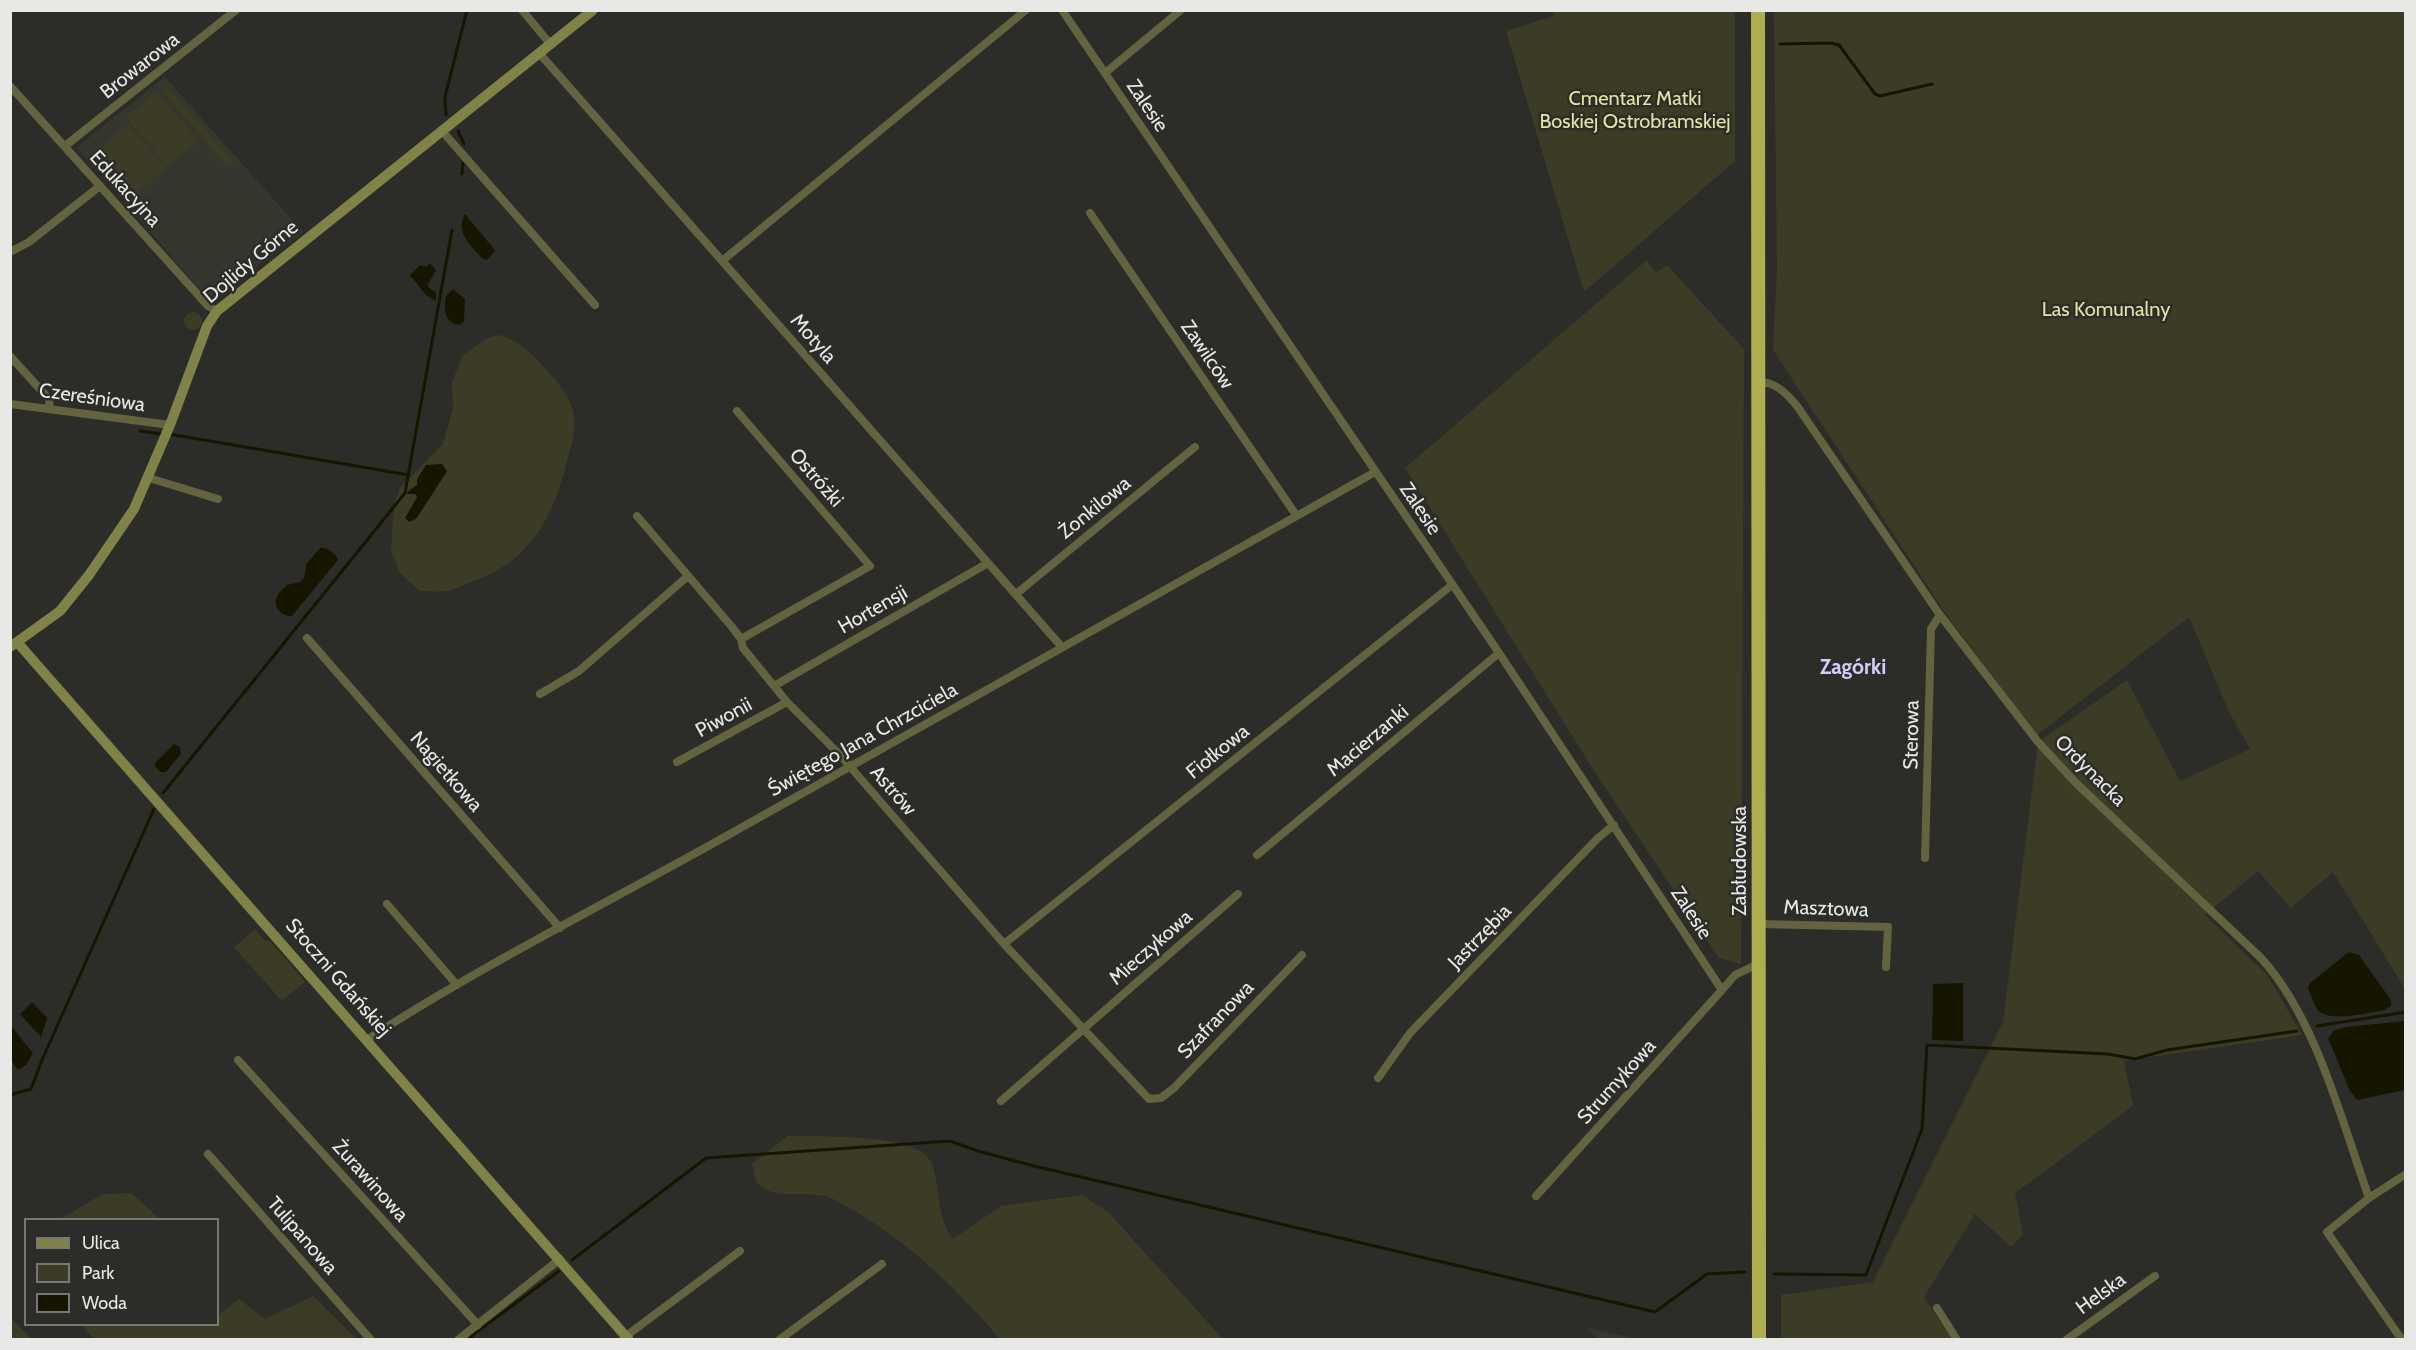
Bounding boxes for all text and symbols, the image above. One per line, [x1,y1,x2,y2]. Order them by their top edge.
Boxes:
street label: Browarowa [96,28,184,104]
street label: Zalesie [1121,75,1173,137]
park label: Cmentarz Matki Boskiej Ostrobramskiej [1539,87,1731,134]
street label: Edukacyjna [84,146,166,232]
street label: Dojlidy Górne [199,215,303,309]
park label: Las Komunalny [2042,298,2170,322]
street label: Motyla [785,309,841,369]
street label: Zawilców [1175,316,1239,394]
street label: Czereśniowa [38,379,146,417]
street label: Ostróżki [784,444,848,512]
street label: Żonkilowa [1054,472,1136,544]
street label: Zalesie [1394,478,1446,540]
street label: Hortensji [834,581,912,639]
district label: Zagórki [1820,655,1886,681]
street label: Świętego Jana Chrzciciela [764,678,962,802]
street label: Piwonii [692,693,756,743]
street label: Macierzanki [1322,700,1414,782]
street label: Sterowa [1899,700,1925,770]
street label: Fiołkowa [1182,719,1254,785]
street label: Nagietkowa [405,727,487,817]
street label: Ordynacka [2049,730,2131,812]
street label: Astrów [865,761,921,821]
street label: Zabłudowska [1728,806,1752,916]
street label: Zalesie [1665,882,1717,944]
street label: Masztowa [1783,896,1869,922]
street label: Jastrzębia [1443,900,1517,974]
street label: Mieczykowa [1104,905,1198,991]
street label: Stoczni Gdańskiej [280,914,396,1042]
street label: Szafranowa [1173,976,1259,1064]
street label: Strumykowa [1573,1035,1661,1129]
street label: Żurawinowa [327,1135,413,1227]
street label: Tulipanowa [262,1192,342,1280]
legend [24,1218,219,1326]
text: Ulica [82,1232,120,1254]
text: Park [82,1262,114,1284]
street label: Helska [2071,1268,2131,1320]
text: Woda [82,1292,127,1314]

